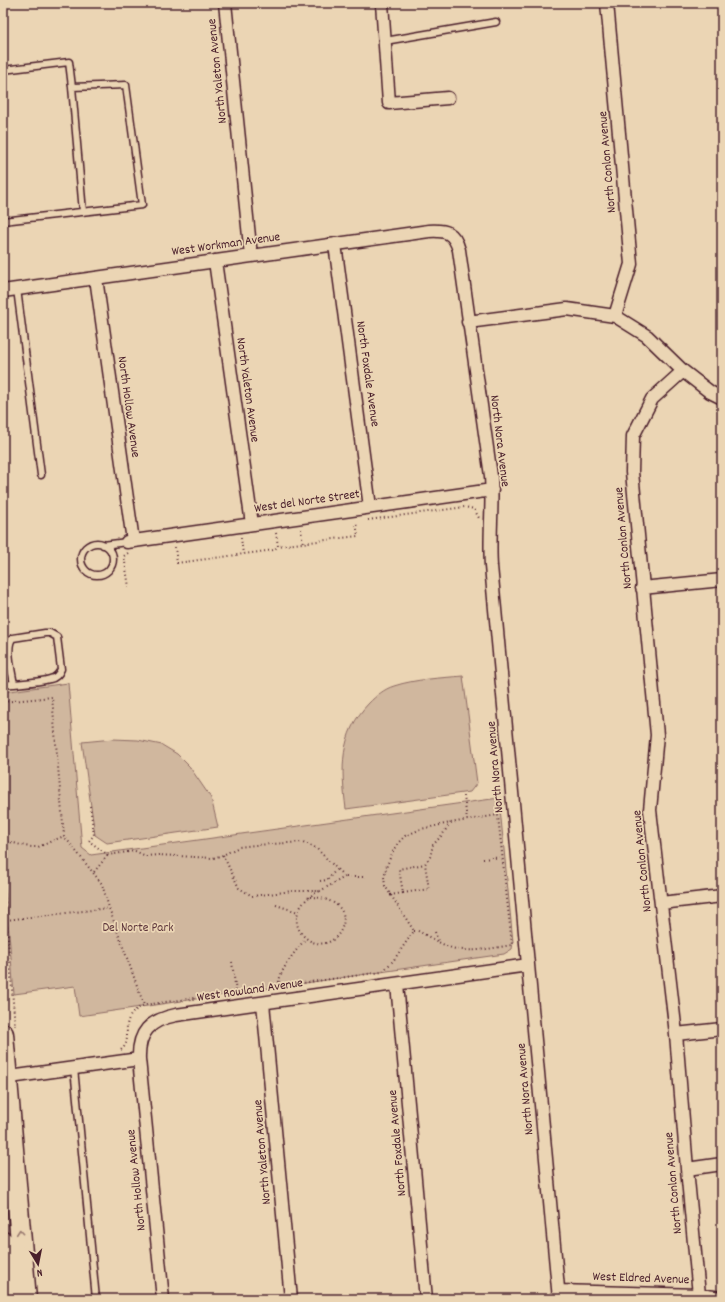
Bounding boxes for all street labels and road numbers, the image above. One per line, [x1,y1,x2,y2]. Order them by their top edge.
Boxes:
street label: North Yaleton Avenue [203,17,233,124]
street label: North Conlon Avenue [594,110,622,214]
street label: West Workman Avenue [170,228,282,262]
street label: North Foxdale Avenue [350,320,384,428]
street label: North Yaleton Avenue [230,336,264,444]
street label: North Hollow Avenue [111,355,145,459]
street label: North Nora Avenue [484,394,514,488]
street label: West del Norte Street [253,485,361,519]
street label: North Conlon Avenue [610,486,638,590]
street label: North Nora Avenue [482,720,509,814]
street label: North Conlon Avenue [628,809,658,913]
street label: West Rowland Avenue [196,974,304,1008]
street label: North Nora Avenue [512,1042,539,1136]
street label: North Foxdale Avenue [384,1089,412,1197]
street label: North Yaleton Avenue [249,1098,277,1205]
street label: North Hollow Avenue [122,1128,152,1232]
street label: North Conlon Avenue [660,1131,688,1235]
street label: West Eldred Avenue [592,1268,690,1290]

